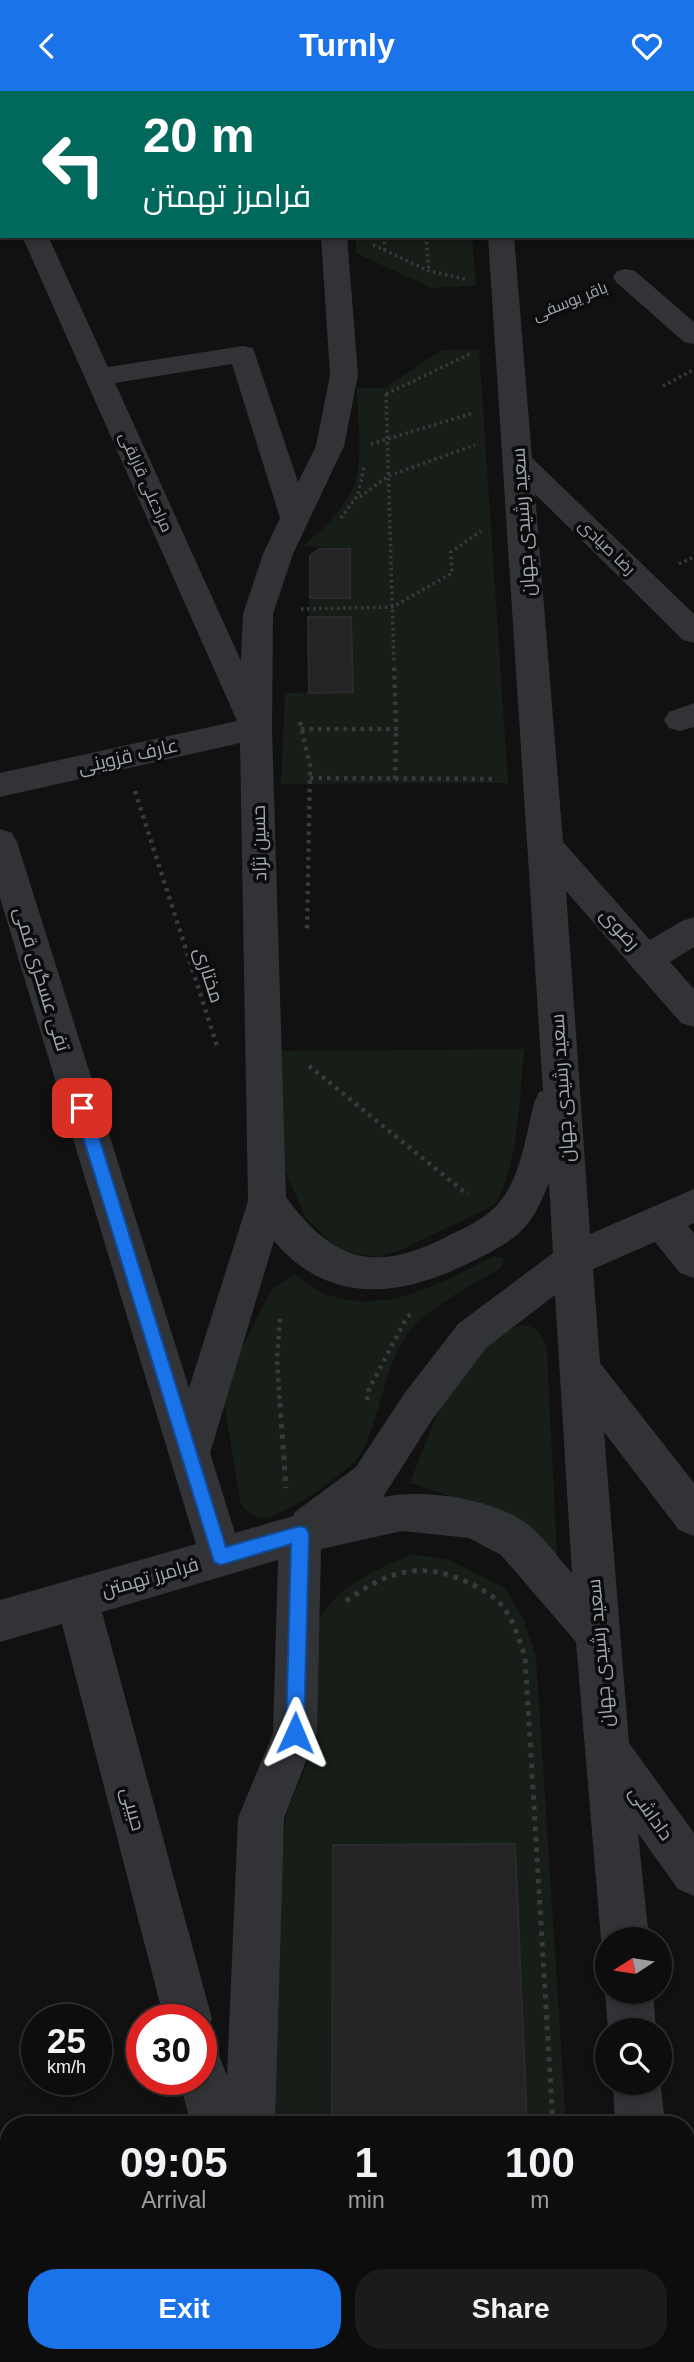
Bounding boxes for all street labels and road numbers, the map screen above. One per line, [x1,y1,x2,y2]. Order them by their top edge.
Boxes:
street label: باقر یوسفی [530,278,611,326]
street label: مرادعلی قارلقی [115,429,176,535]
street label: سعید رشیدی جهان [507,447,540,597]
street label: رضا صیادی [574,516,638,579]
street label: عارف قزوینی [76,734,180,779]
street label: حسین نژاد [248,805,271,881]
street label: تفی عسگری قمی [9,904,74,1054]
street label: رضوی [595,904,644,955]
street label: مختاری [189,945,228,1006]
street label: سعید رشیدی جهان [546,1013,579,1163]
street label: فرامرز تهمتن [99,1553,201,1602]
street label: سعید رشیدی جهان [583,1578,618,1728]
street label: داداشی [624,1782,677,1845]
street label: حبیبی [116,1785,149,1833]

